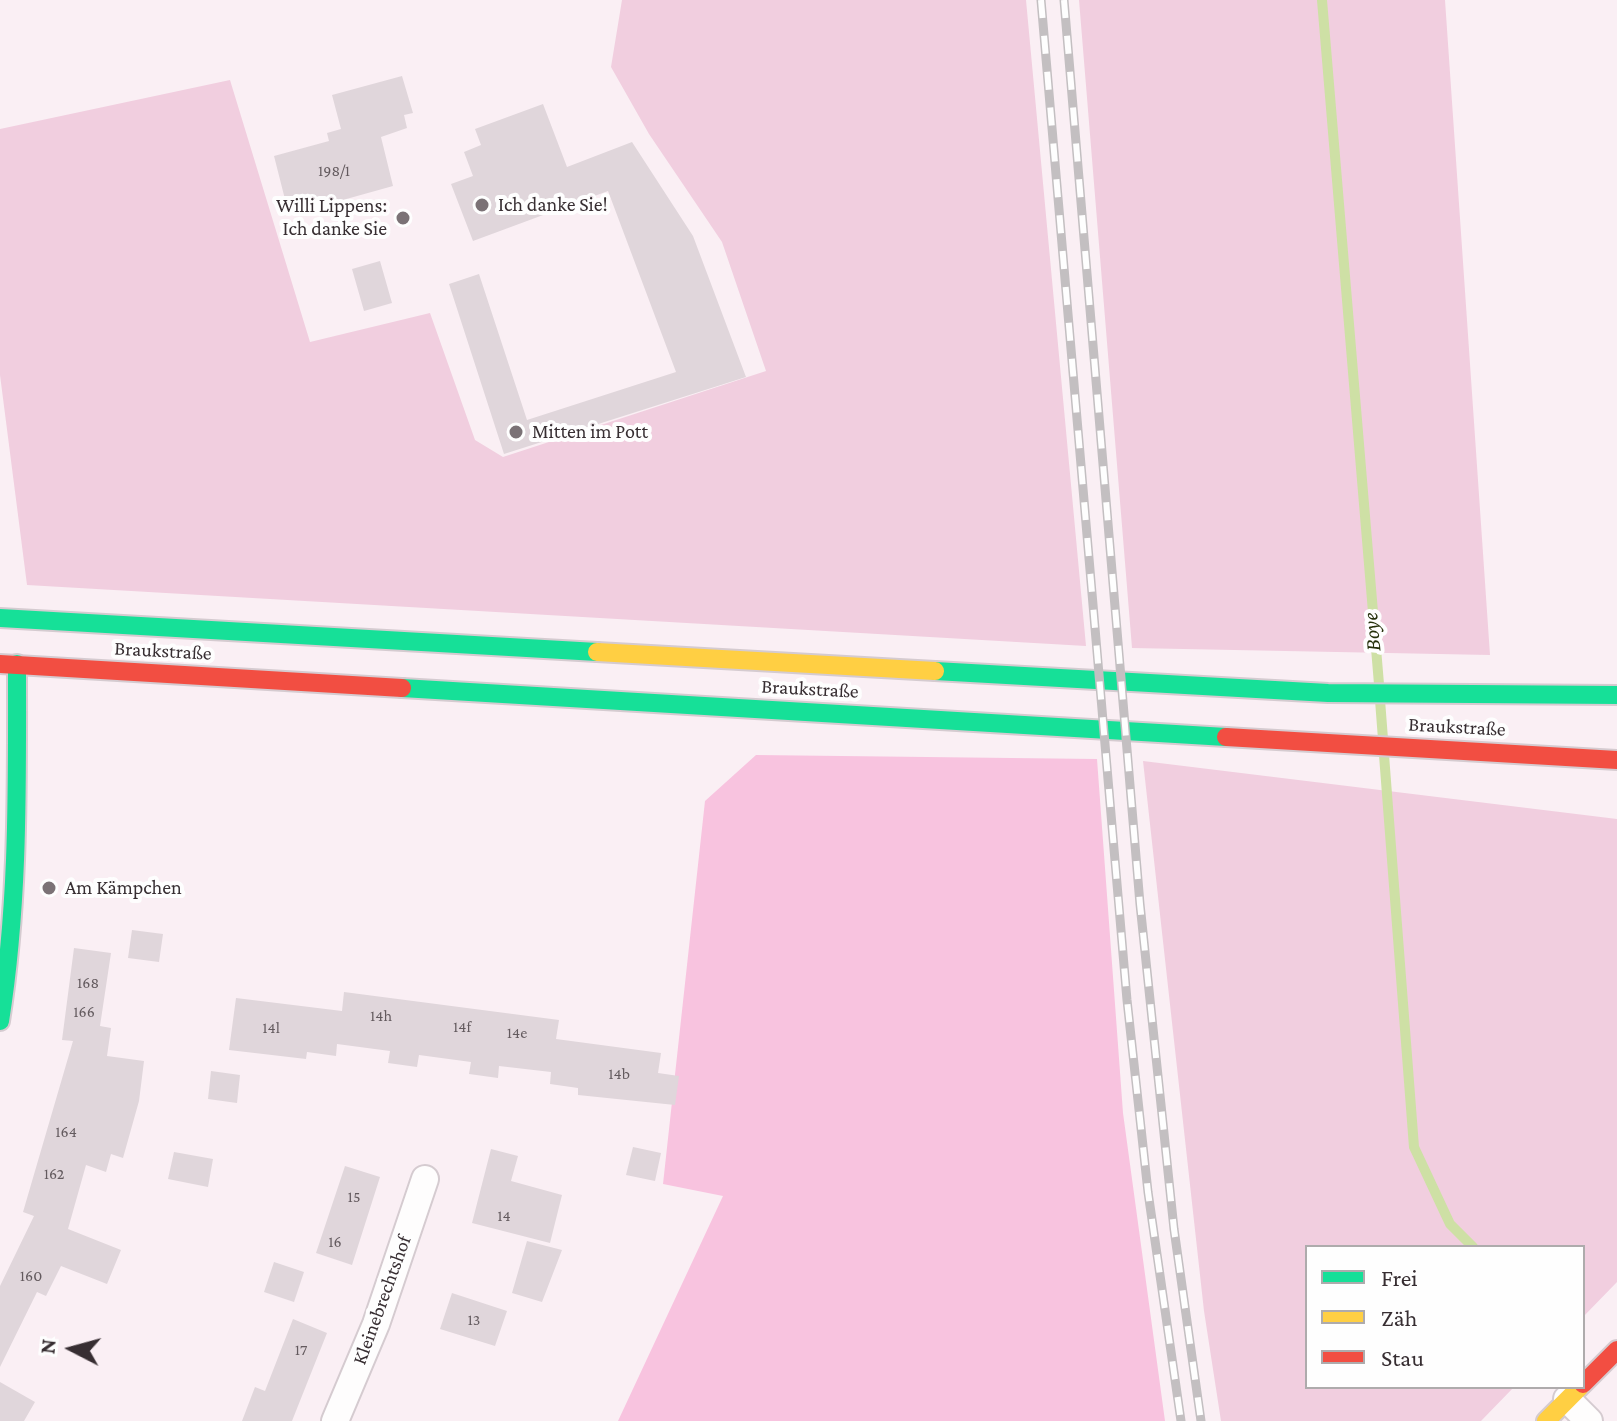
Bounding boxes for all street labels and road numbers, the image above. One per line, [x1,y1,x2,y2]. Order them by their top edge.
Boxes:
street label: Braukstraße [114,636,212,666]
street label: Braukstraße [761,674,859,704]
street label: Braukstraße [1408,712,1506,742]
street label: Kleinebrechtshof [348,1232,416,1368]

